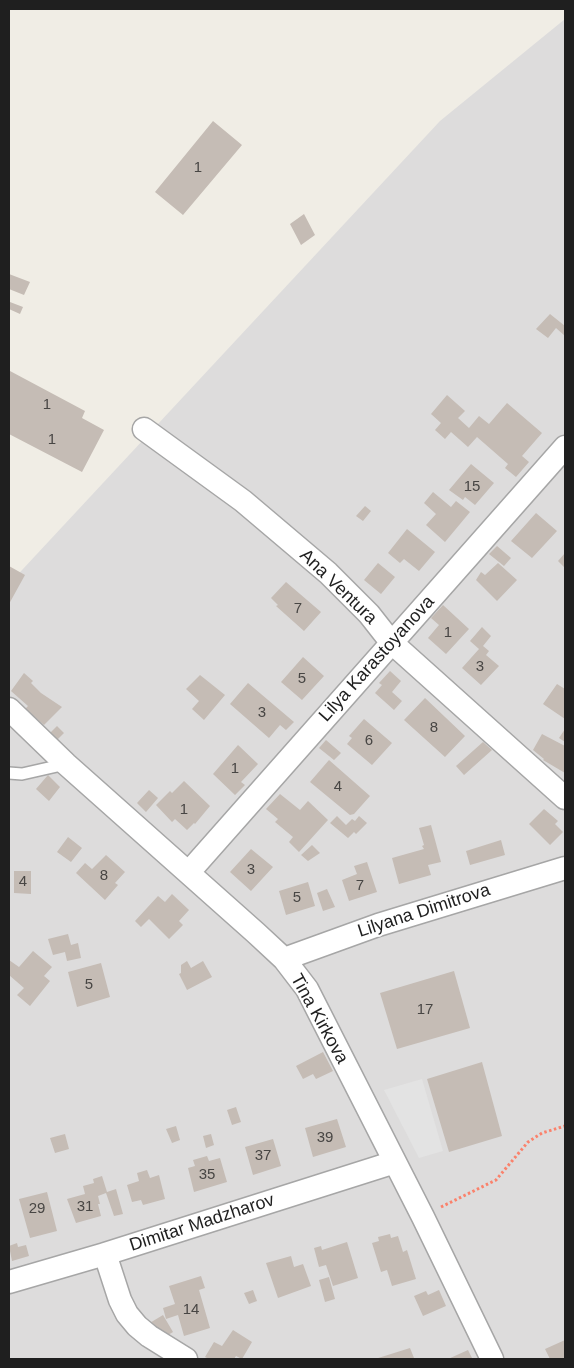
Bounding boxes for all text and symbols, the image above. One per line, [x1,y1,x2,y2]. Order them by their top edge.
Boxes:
house number: 1 [194,159,202,177]
house number: 1 [43,396,51,414]
house number: 1 [48,431,56,449]
house number: 15 [464,478,480,496]
street label: Ana Ventura [295,545,381,629]
street label: Lilya Karastoyanova [315,592,439,726]
house number: 7 [294,600,302,618]
house number: 1 [444,624,452,642]
house number: 3 [476,658,484,676]
house number: 5 [298,670,306,688]
house number: 3 [258,704,266,722]
house number: 8 [430,719,438,737]
house number: 6 [365,732,373,750]
house number: 1 [231,760,239,778]
house number: 4 [334,778,342,796]
house number: 1 [180,801,188,819]
house number: 3 [247,861,255,879]
house number: 8 [100,867,108,885]
house number: 4 [19,873,27,891]
house number: 7 [356,877,364,895]
street label: Lilyana Dimitrova [355,879,493,943]
house number: 5 [293,889,301,907]
street label: Tina Kirkova [285,970,353,1068]
house number: 5 [85,976,93,994]
house number: 17 [417,1001,433,1019]
house number: 39 [317,1129,333,1147]
house number: 37 [255,1147,271,1165]
house number: 35 [199,1166,215,1184]
street label: Dimitar Madzharov [127,1189,277,1257]
house number: 31 [77,1198,93,1216]
house number: 29 [29,1200,45,1218]
house number: 14 [183,1301,199,1319]

